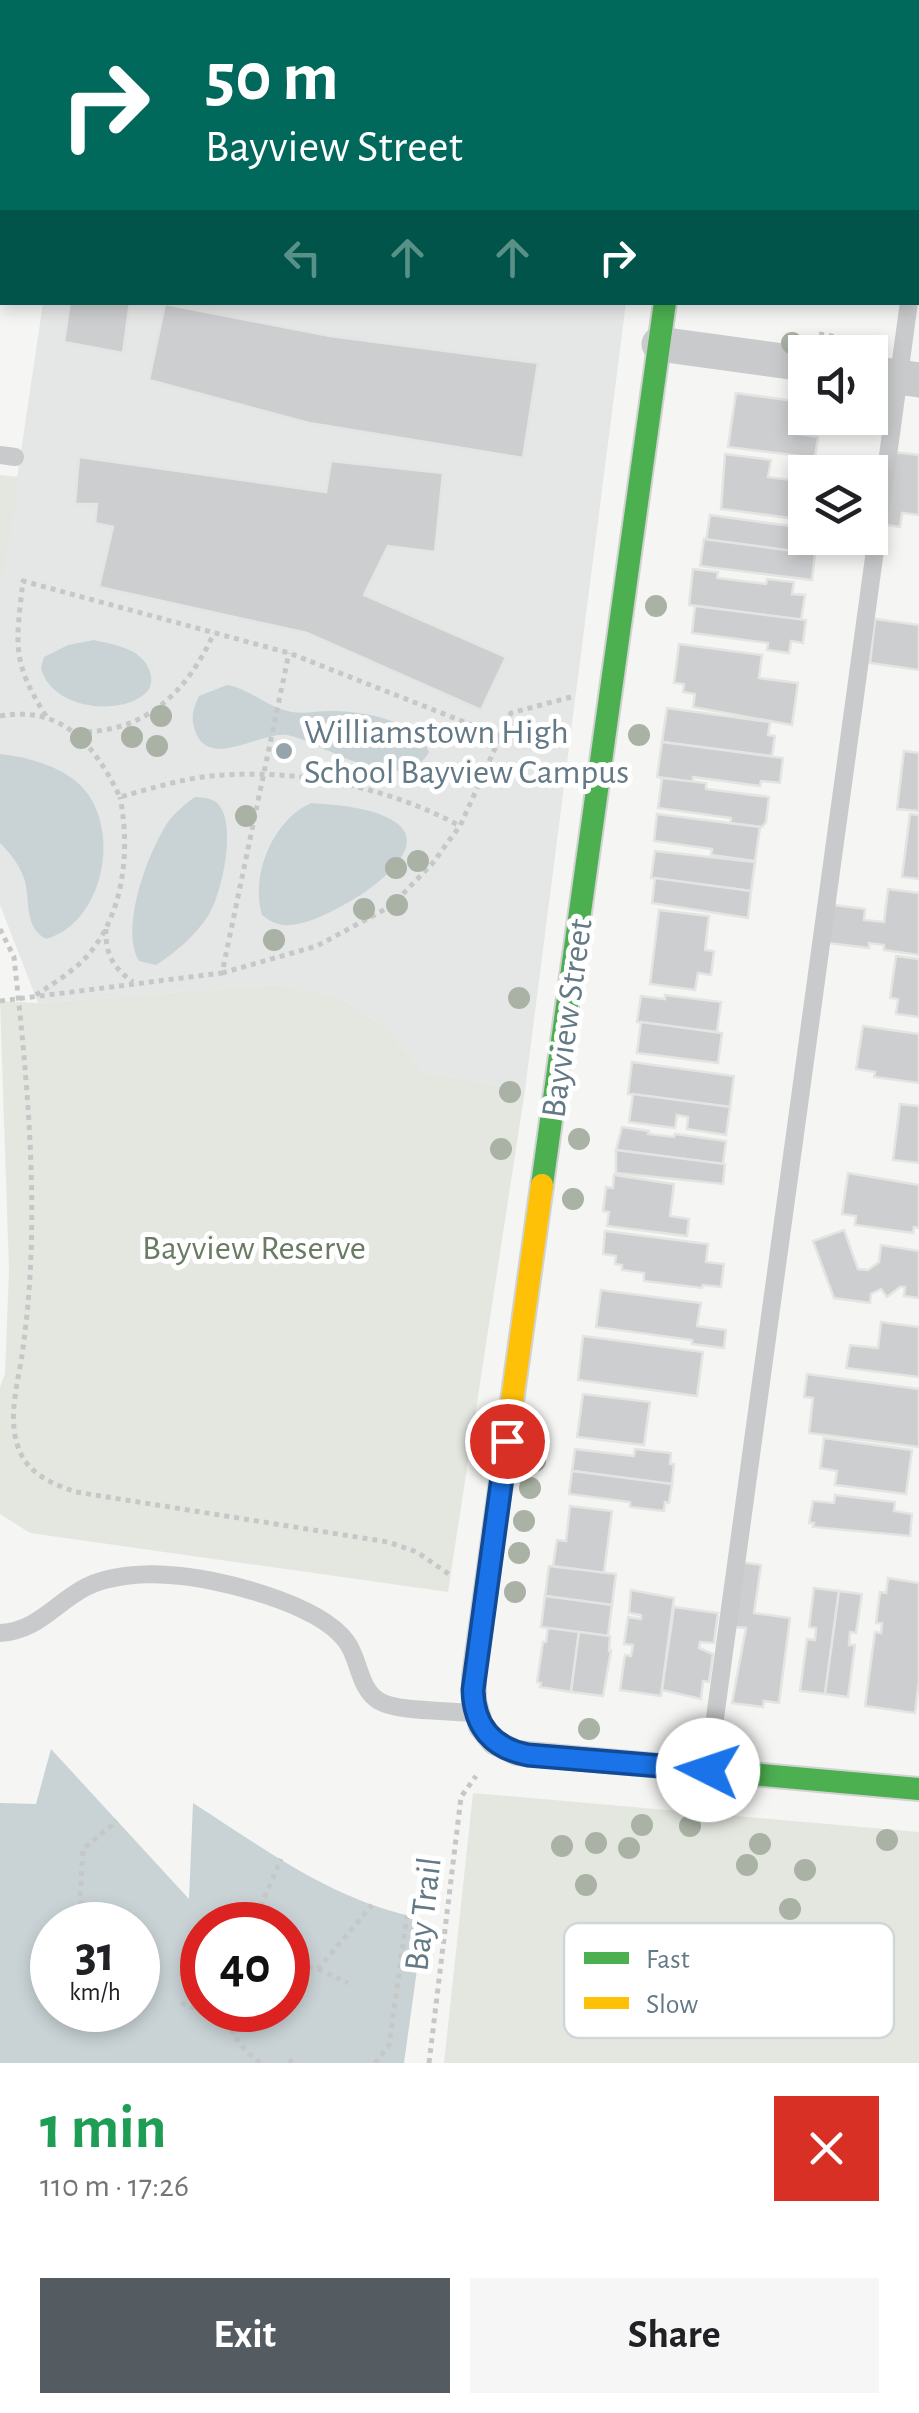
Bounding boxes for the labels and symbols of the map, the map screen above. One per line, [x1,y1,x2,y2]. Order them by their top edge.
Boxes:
place label: Williamstown High School Bayview Campus [304,715,629,790]
marker: Williamstown High School Bayview Campus [273,740,295,762]
street label: Bayview Street [536,916,599,1120]
park label: Bayview Reserve [142,1231,366,1266]
pin [465,1399,550,1484]
position arrow [656,1718,760,1822]
street label: Bay Trail [399,1855,448,1973]
speed limit sign: 40 [180,1902,310,2032]
legend [564,1923,894,2038]
text: Fast [646,1946,690,1974]
text: Slow [646,1991,698,2019]

